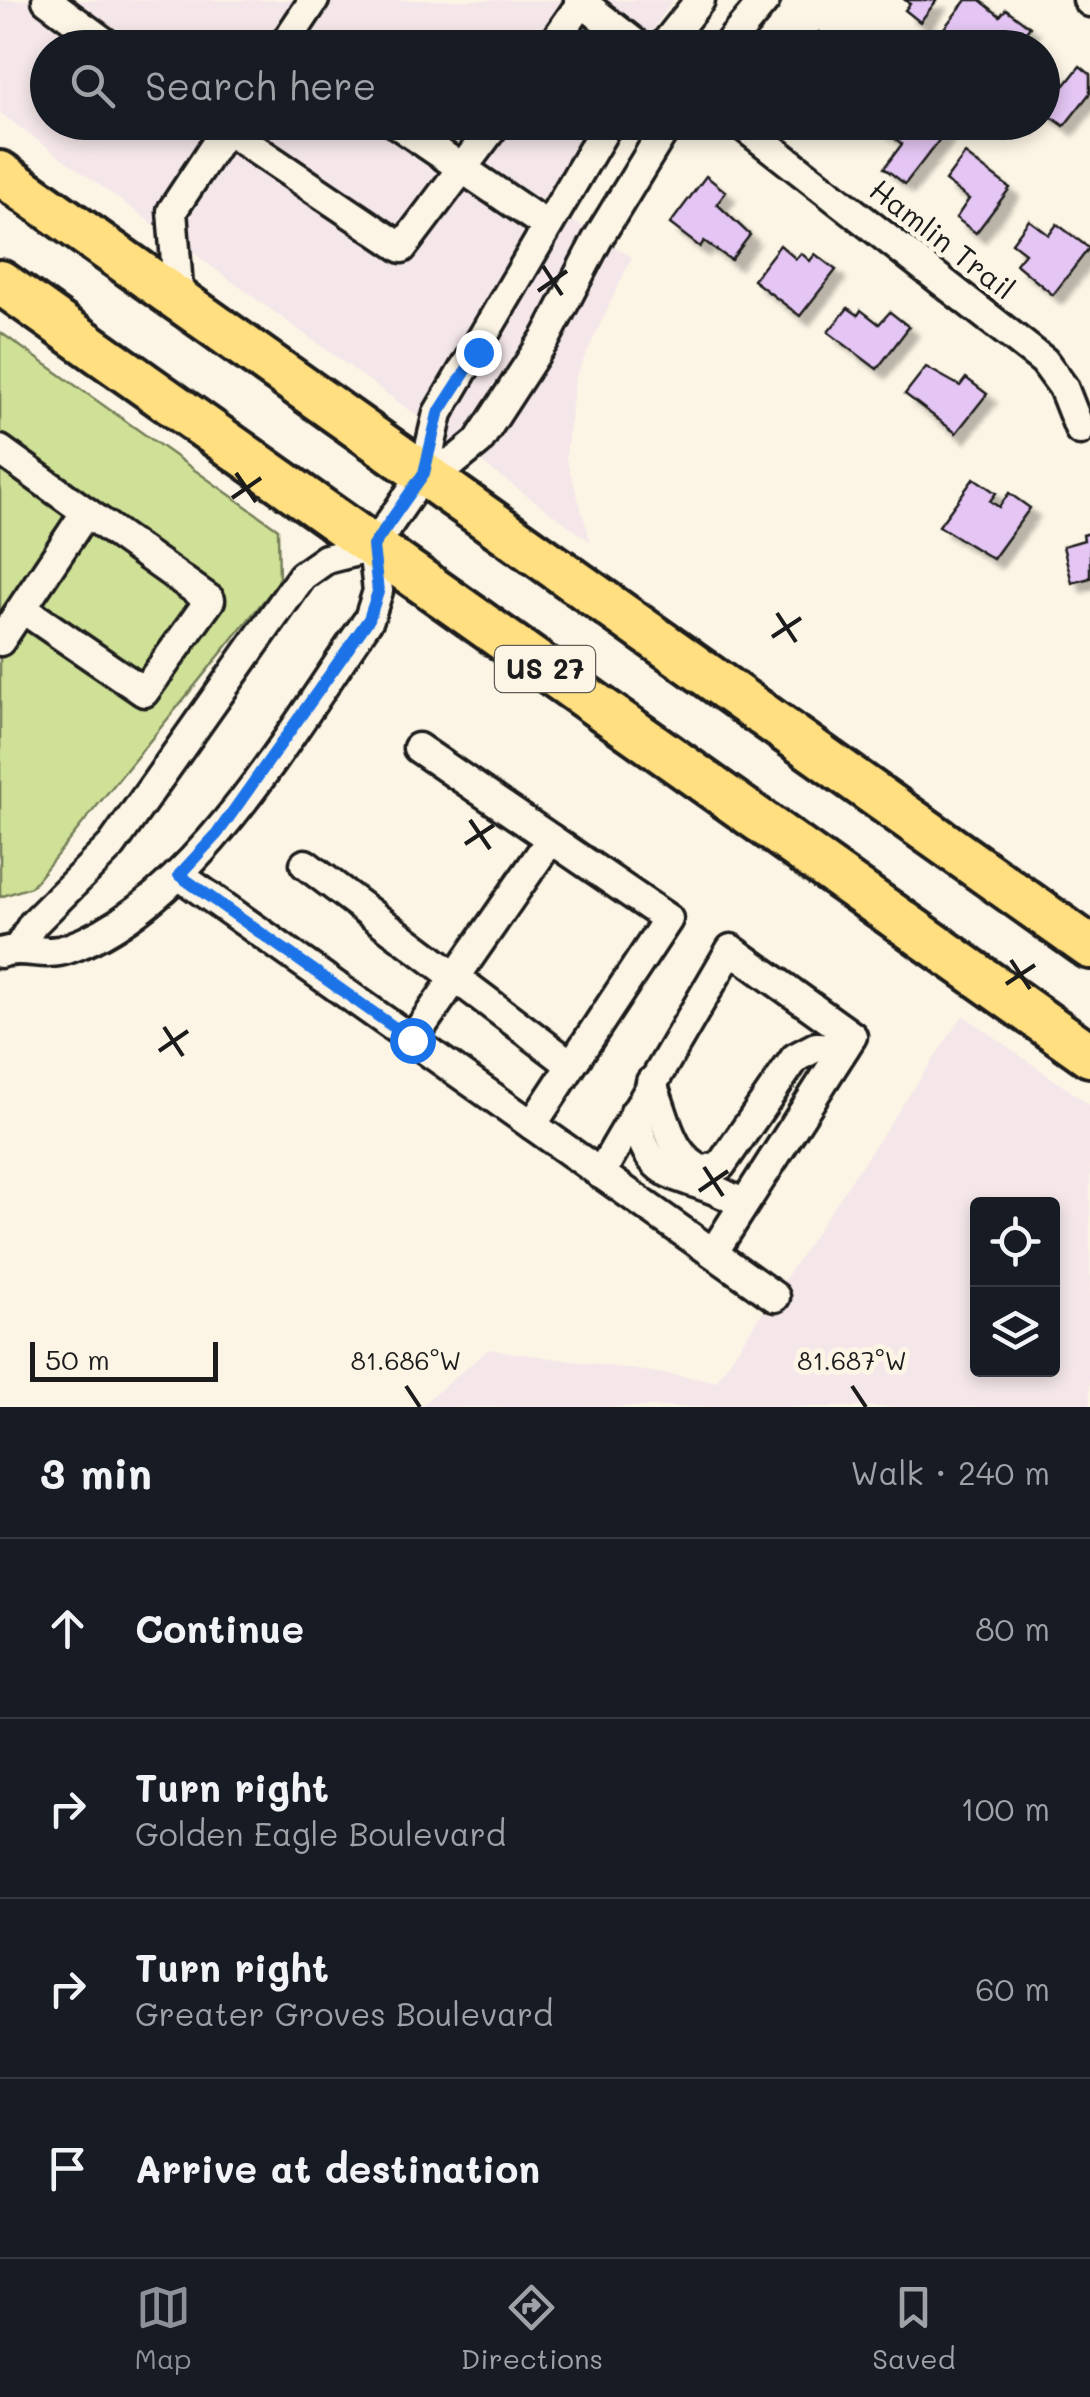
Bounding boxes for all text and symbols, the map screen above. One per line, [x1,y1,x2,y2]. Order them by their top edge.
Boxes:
search box [30,30,1060,140]
icon: search [65,58,120,113]
text: Search here [145,60,376,110]
street label: Hamlin Trail [862,169,1024,308]
route end [456,330,502,376]
road number: US 27 [495,646,595,692]
route start [390,1018,436,1064]
map controls [970,1197,1060,1377]
button: locate [970,1197,1060,1287]
button: layers [970,1287,1060,1377]
scale bar [30,1337,218,1382]
text: 50 m [45,1341,110,1377]
text: 81.686°W [351,1344,461,1376]
text: 81.687°W [797,1344,907,1376]
text: 3 min [40,1445,152,1500]
text: Walk · 240 m [850,1451,1050,1493]
icon: ahead [40,1601,95,1656]
text: Continue [135,1603,304,1653]
text: 80 m [975,1607,1050,1649]
text: Turn right [135,1762,329,1812]
icon: right [40,1781,95,1836]
text: 100 m [960,1787,1050,1829]
text: Golden Eagle Boulevard [135,1812,506,1854]
text: Turn right [135,1942,329,1992]
icon: right [40,1961,95,2016]
text: 60 m [975,1967,1050,2009]
text: Greater Groves Boulevard [135,1992,553,2034]
icon: arrive [40,2141,95,2196]
text: Arrive at destination [135,2143,540,2193]
tab: Map [135,2280,192,2376]
tab: Directions [461,2280,603,2376]
tab: Saved [872,2280,955,2376]

